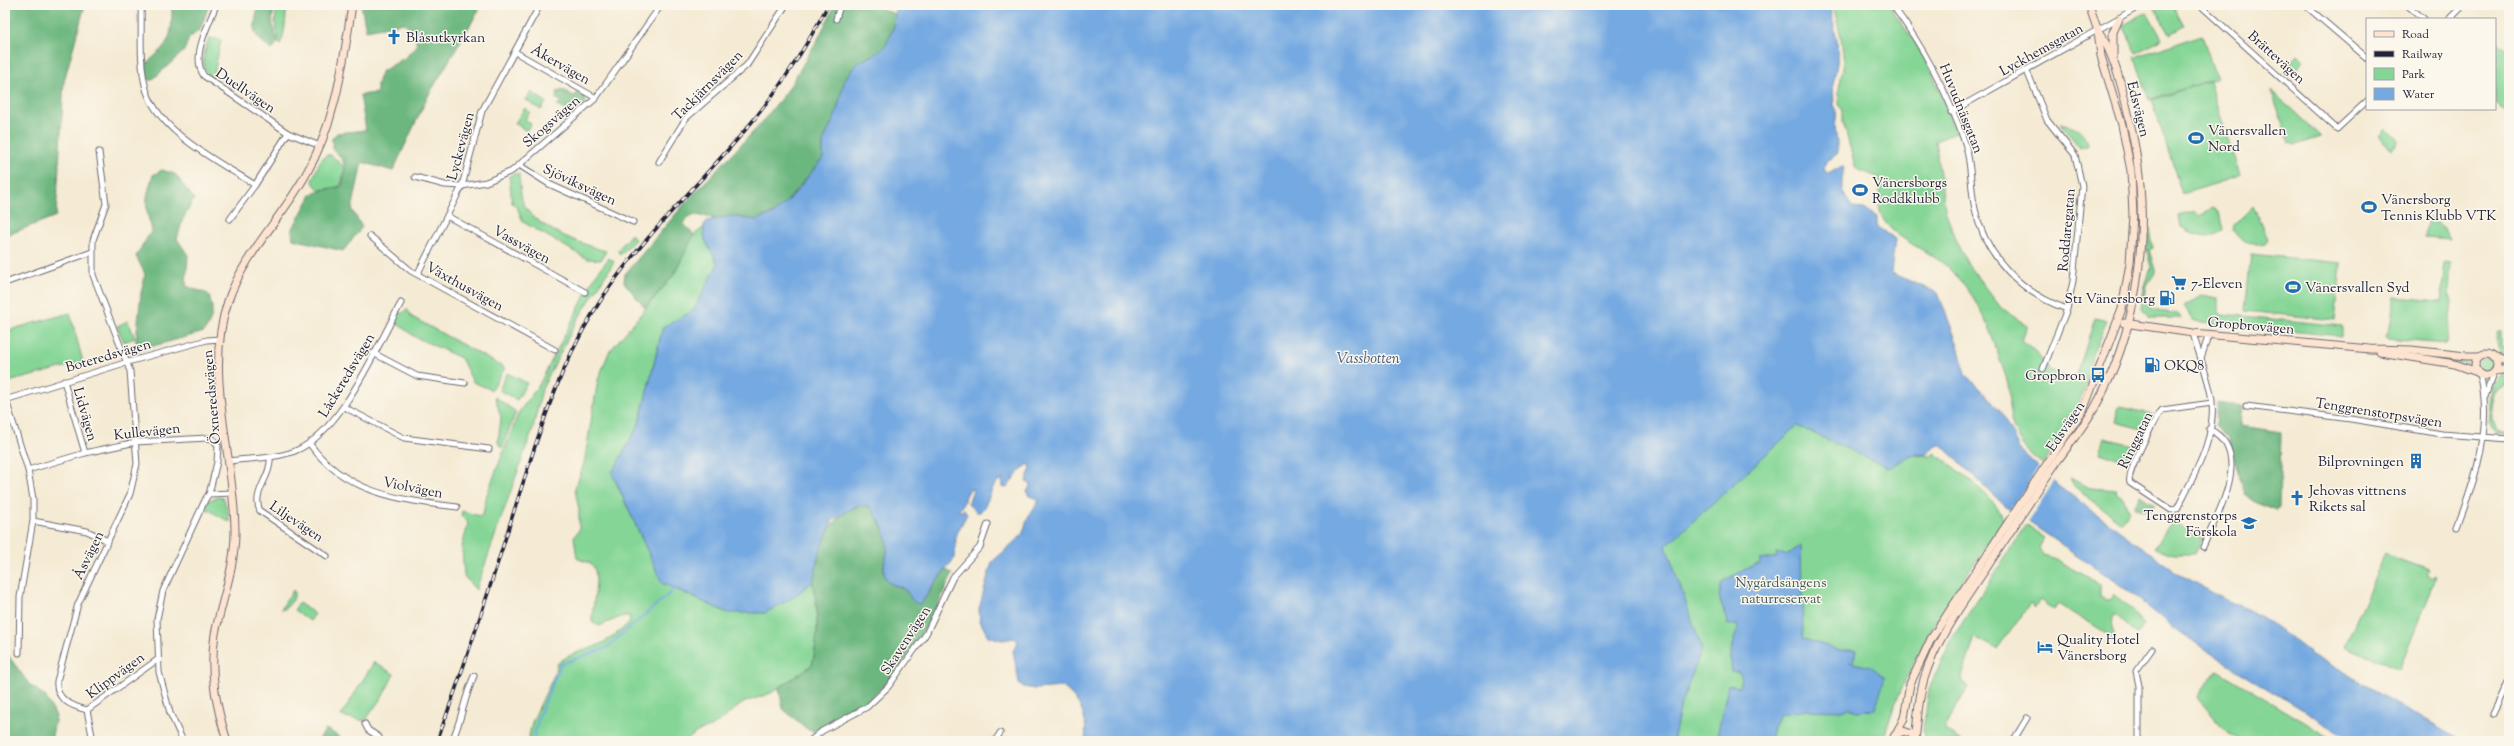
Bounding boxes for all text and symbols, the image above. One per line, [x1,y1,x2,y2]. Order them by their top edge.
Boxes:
legend [2366,18,2496,110]
street label: Lyckhemsgatan [1996,19,2087,82]
text: Road [2402,26,2429,44]
street label: Brättevägen [2242,27,2309,90]
church icon: Blåsutkyrkan [385,28,403,46]
place label: Blåsutkyrkan [406,29,485,49]
street label: Åkervägen [527,41,593,91]
text: Railway [2402,46,2443,64]
street label: Tackjärnsvägen [669,47,748,126]
street label: Huvudnäsgatan [1933,61,1987,157]
street label: Duellvägen [211,64,279,119]
text: Park [2402,66,2425,84]
street label: Edsvägen [2120,79,2154,140]
text: Water [2402,86,2435,104]
street label: Skogsvägen [519,92,586,153]
street label: Lyckevägen [443,110,481,183]
place label: Vänersvallen Nord [2208,122,2287,158]
sports icon: Vänersvallen Nord [2187,129,2205,147]
street label: Sjöviksvägen [539,160,619,212]
place label: Vänersborgs Roddklubb [1872,174,1947,210]
sports icon: Vänersborgs Roddklubb [1851,181,1869,199]
street label: Roddaregatan [2054,188,2082,273]
place label: Vänersborg Tennis Klubb VTK [2381,191,2496,227]
sports icon: Vänersborg Tennis Klubb VTK [2360,198,2378,216]
street label: Vassvägen [489,222,553,270]
street label: Växthusvägen [422,258,507,317]
supermarket icon: 7-Eleven [2170,274,2188,292]
place label: 7-Eleven [2191,275,2243,295]
sports icon: Vänersvallen Syd [2284,278,2302,296]
place label: Vänersvallen Syd [2305,279,2410,299]
fuel station icon: St1 Vänersborg [2158,289,2176,307]
place label: St1 Vänersborg [2065,290,2155,310]
street label: Gropbrovägen [2207,313,2295,341]
street label: Låckeredsvägen [315,330,381,422]
street label: Boteredsvägen [63,335,154,379]
street label: Öxneredsvägen [198,349,227,445]
water label: Vassbotten [1336,349,1400,370]
fuel station icon: OKQ8 [2143,356,2161,374]
place label: OKQ8 [2164,357,2204,377]
bus stop icon: Gropbron [2089,366,2107,384]
place label: Gropbron [2025,367,2086,387]
street label: Lidvägen [67,385,101,444]
street label: Tenggrenstorpsvägen [2314,394,2444,434]
street label: Edsvägen [2042,398,2091,456]
street label: Ringgatan [2114,409,2159,473]
street label: Kullevägen [113,420,182,446]
building icon: Bilprovningen [2407,452,2425,470]
place label: Bilprovningen [2318,453,2404,473]
street label: Violvägen [381,473,444,505]
place label: Jehovas vittnens Rikets sal [2308,482,2406,518]
church icon: Jehovas vittnens Rikets sal [2288,489,2306,507]
street label: Liljevägen [265,497,327,548]
place label: Tenggrenstorps Förskola [2144,507,2238,543]
school or university icon: Tenggrenstorps Förskola [2240,514,2258,532]
street label: Åsvägen [69,528,110,584]
park label: Nygårdsängens naturreservat [1735,574,1827,610]
street label: Skavenvägen [877,603,937,680]
place label: Quality Hotel Vänersborg [2057,631,2140,667]
hotel icon: Quality Hotel Vänersborg [2036,638,2054,656]
street label: Klippvägen [83,649,150,705]

